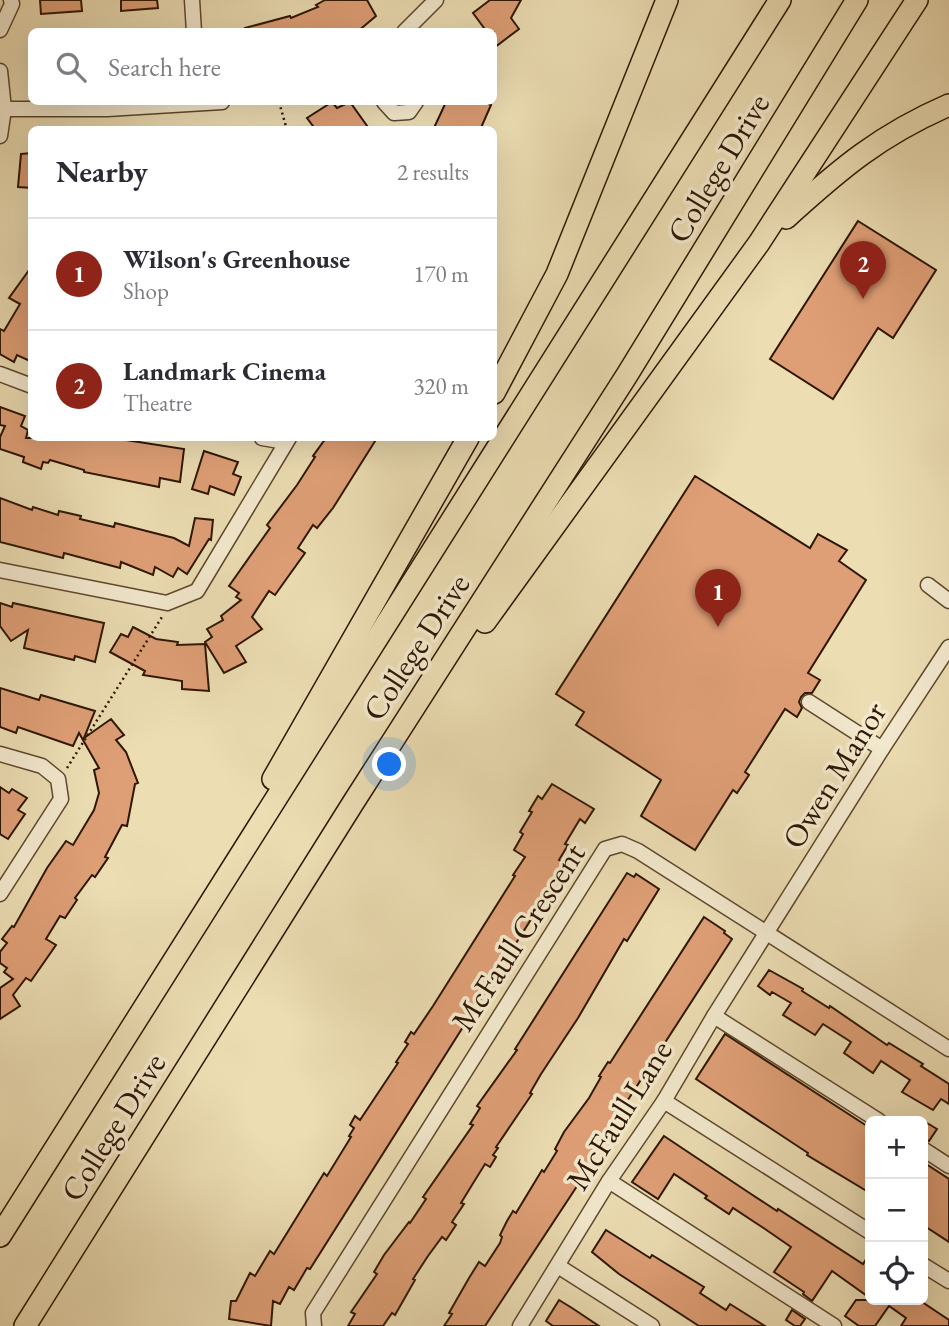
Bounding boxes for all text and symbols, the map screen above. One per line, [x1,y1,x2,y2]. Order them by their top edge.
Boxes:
search box [28,28,497,105]
icon: search [52,48,90,86]
text: Search here [108,50,221,84]
street label: College Drive [657,86,779,250]
text: Nearby [56,152,148,191]
text: 2 results [397,157,469,187]
pin: 2 [840,241,886,299]
text: Wilson's Greenhouse [123,242,350,276]
text: 1 [73,259,85,289]
text: 170 m [413,259,469,289]
text: Shop [123,276,169,306]
text: Landmark Cinema [123,354,326,388]
text: 2 [73,371,85,401]
text: 320 m [413,371,469,401]
text: Theatre [123,388,192,418]
street label: College Drive [353,566,479,728]
pin: 1 [695,569,741,627]
street label: Owen Manor [772,693,896,856]
your location [372,747,406,781]
street label: McFaull Crescent [442,835,594,1039]
street label: McFaull Lane [556,1032,682,1198]
street label: College Drive [51,1045,175,1209]
map controls [865,1116,928,1305]
button: + [865,1116,928,1179]
button: − [865,1179,928,1242]
button: locate [865,1242,928,1305]

